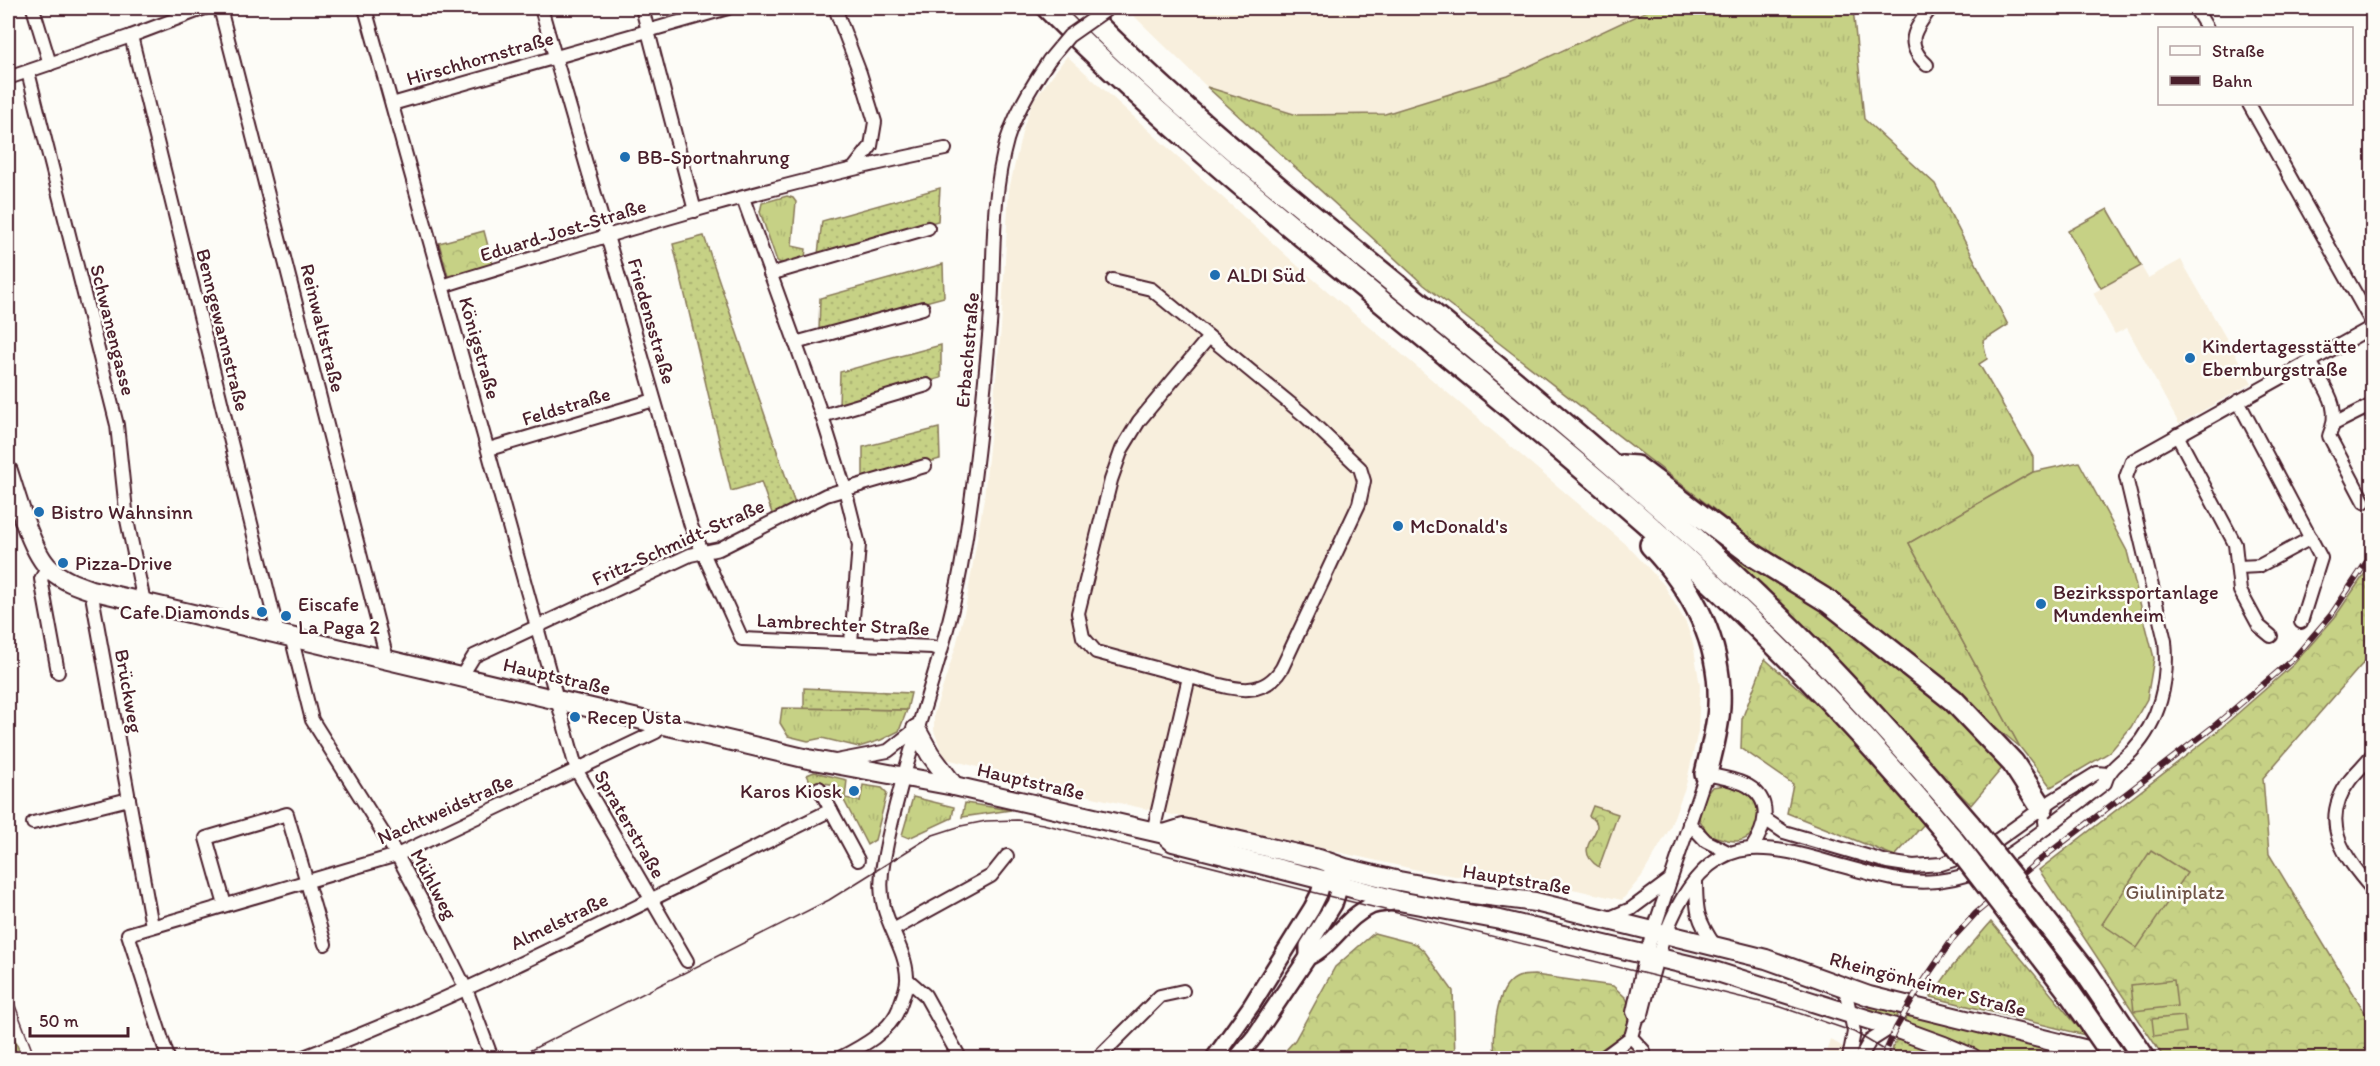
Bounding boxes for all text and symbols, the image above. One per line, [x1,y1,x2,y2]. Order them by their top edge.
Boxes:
street label: Hirschhornstraße [404,26,556,90]
legend [2158,27,2353,105]
text: Straße [2212,40,2265,62]
text: Bahn [2212,70,2253,92]
place label: BB-Sportnahrung [637,145,790,169]
marker: BB-Sportnahrung [618,150,632,164]
street label: Eduard-Jost-Straße [477,193,649,267]
street label: Benngewannstraße [191,246,255,414]
street label: Friedensstraße [623,255,681,387]
street label: Reinwaltstraße [295,261,351,395]
street label: Schwanengasse [85,262,141,398]
place label: ALDI Süd [1227,263,1306,287]
marker: ALDI Süd [1208,268,1222,282]
street label: Erbachstraße [950,291,984,409]
street label: Königstraße [454,294,506,402]
place label: Kindertagesstätte Ebernburgstraße [2202,334,2356,381]
marker: Kindertagesstätte Ebernburgstraße [2183,351,2197,365]
street label: Feldstraße [519,381,613,431]
street label: Fritz-Schmidt-Straße [588,493,768,591]
place label: Bistro Wahnsinn [51,500,193,524]
marker: Bistro Wahnsinn [32,505,46,519]
place label: McDonald's [1410,514,1508,538]
marker: McDonald's [1391,519,1405,533]
place label: Pizza-Drive [75,551,172,575]
marker: Pizza-Drive [56,556,70,570]
place label: Bezirkssportanlage Mundenheim [2053,580,2219,627]
place label: Eiscafe La Paga 2 [298,592,380,639]
marker: Bezirkssportanlage Mundenheim [2034,597,2048,611]
place label: Cafe Diamonds [120,600,250,624]
marker: Cafe Diamonds [255,605,269,619]
street label: Lambrechter Straße [756,607,930,641]
marker: Eiscafe La Paga 2 [279,609,293,623]
street label: Brückweg [110,647,148,736]
street label: Hauptstraße [501,652,613,700]
place label: Recep Usta [587,705,683,729]
marker: Recep Usta [568,710,582,724]
street label: Hauptstraße [975,757,1087,805]
street label: Spraterstraße [589,765,671,883]
street label: Nachtweidstraße [373,768,517,850]
place label: Karos Kiosk [740,779,843,803]
marker: Karos Kiosk [847,784,861,798]
street label: Mühlweg [405,845,463,924]
street label: Hauptstraße [1461,859,1573,899]
park label: Giuliniplatz [2125,880,2225,904]
street label: Almelstraße [506,887,612,955]
street label: Rheingönheimer Straße [1827,946,2029,1022]
scale bar [30,1000,128,1038]
text: 50 m [39,1010,79,1032]

